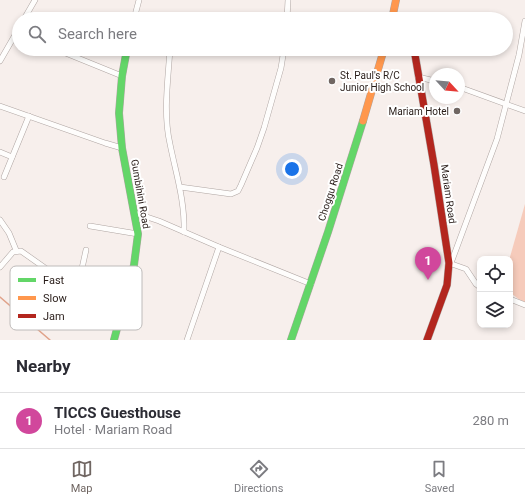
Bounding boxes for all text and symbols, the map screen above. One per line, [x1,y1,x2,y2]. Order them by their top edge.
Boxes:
search box [12,12,513,56]
icon: search [26,23,48,45]
text: Search here [58,25,137,43]
north arrow [429,68,465,104]
place label: St. Paul's R/C Junior High School [340,70,424,93]
marker: St. Paul's R/C Junior High School [327,76,337,86]
place label: Mariam Hotel [388,106,449,117]
marker: Mariam Hotel [452,106,462,116]
street label: Gumbihini Road [129,158,152,230]
your location [282,159,302,179]
street label: Choggu Road [316,162,345,222]
street label: Mariam Road [439,164,458,224]
pin: 1 [415,247,441,280]
map controls [477,256,513,328]
button: locate [477,256,513,292]
legend [10,266,142,330]
text: Fast [43,274,65,287]
text: Slow [43,292,67,305]
button: layers [477,292,513,328]
text: Jam [43,310,65,323]
text: Nearby [16,356,71,376]
text: TICCS Guesthouse [54,404,181,422]
text: 1 [25,413,33,428]
text: 280 m [472,413,509,428]
text: Hotel · Mariam Road [54,422,172,437]
tab: Map [71,458,93,495]
tab: Directions [234,458,283,495]
tab: Saved [425,458,454,495]

